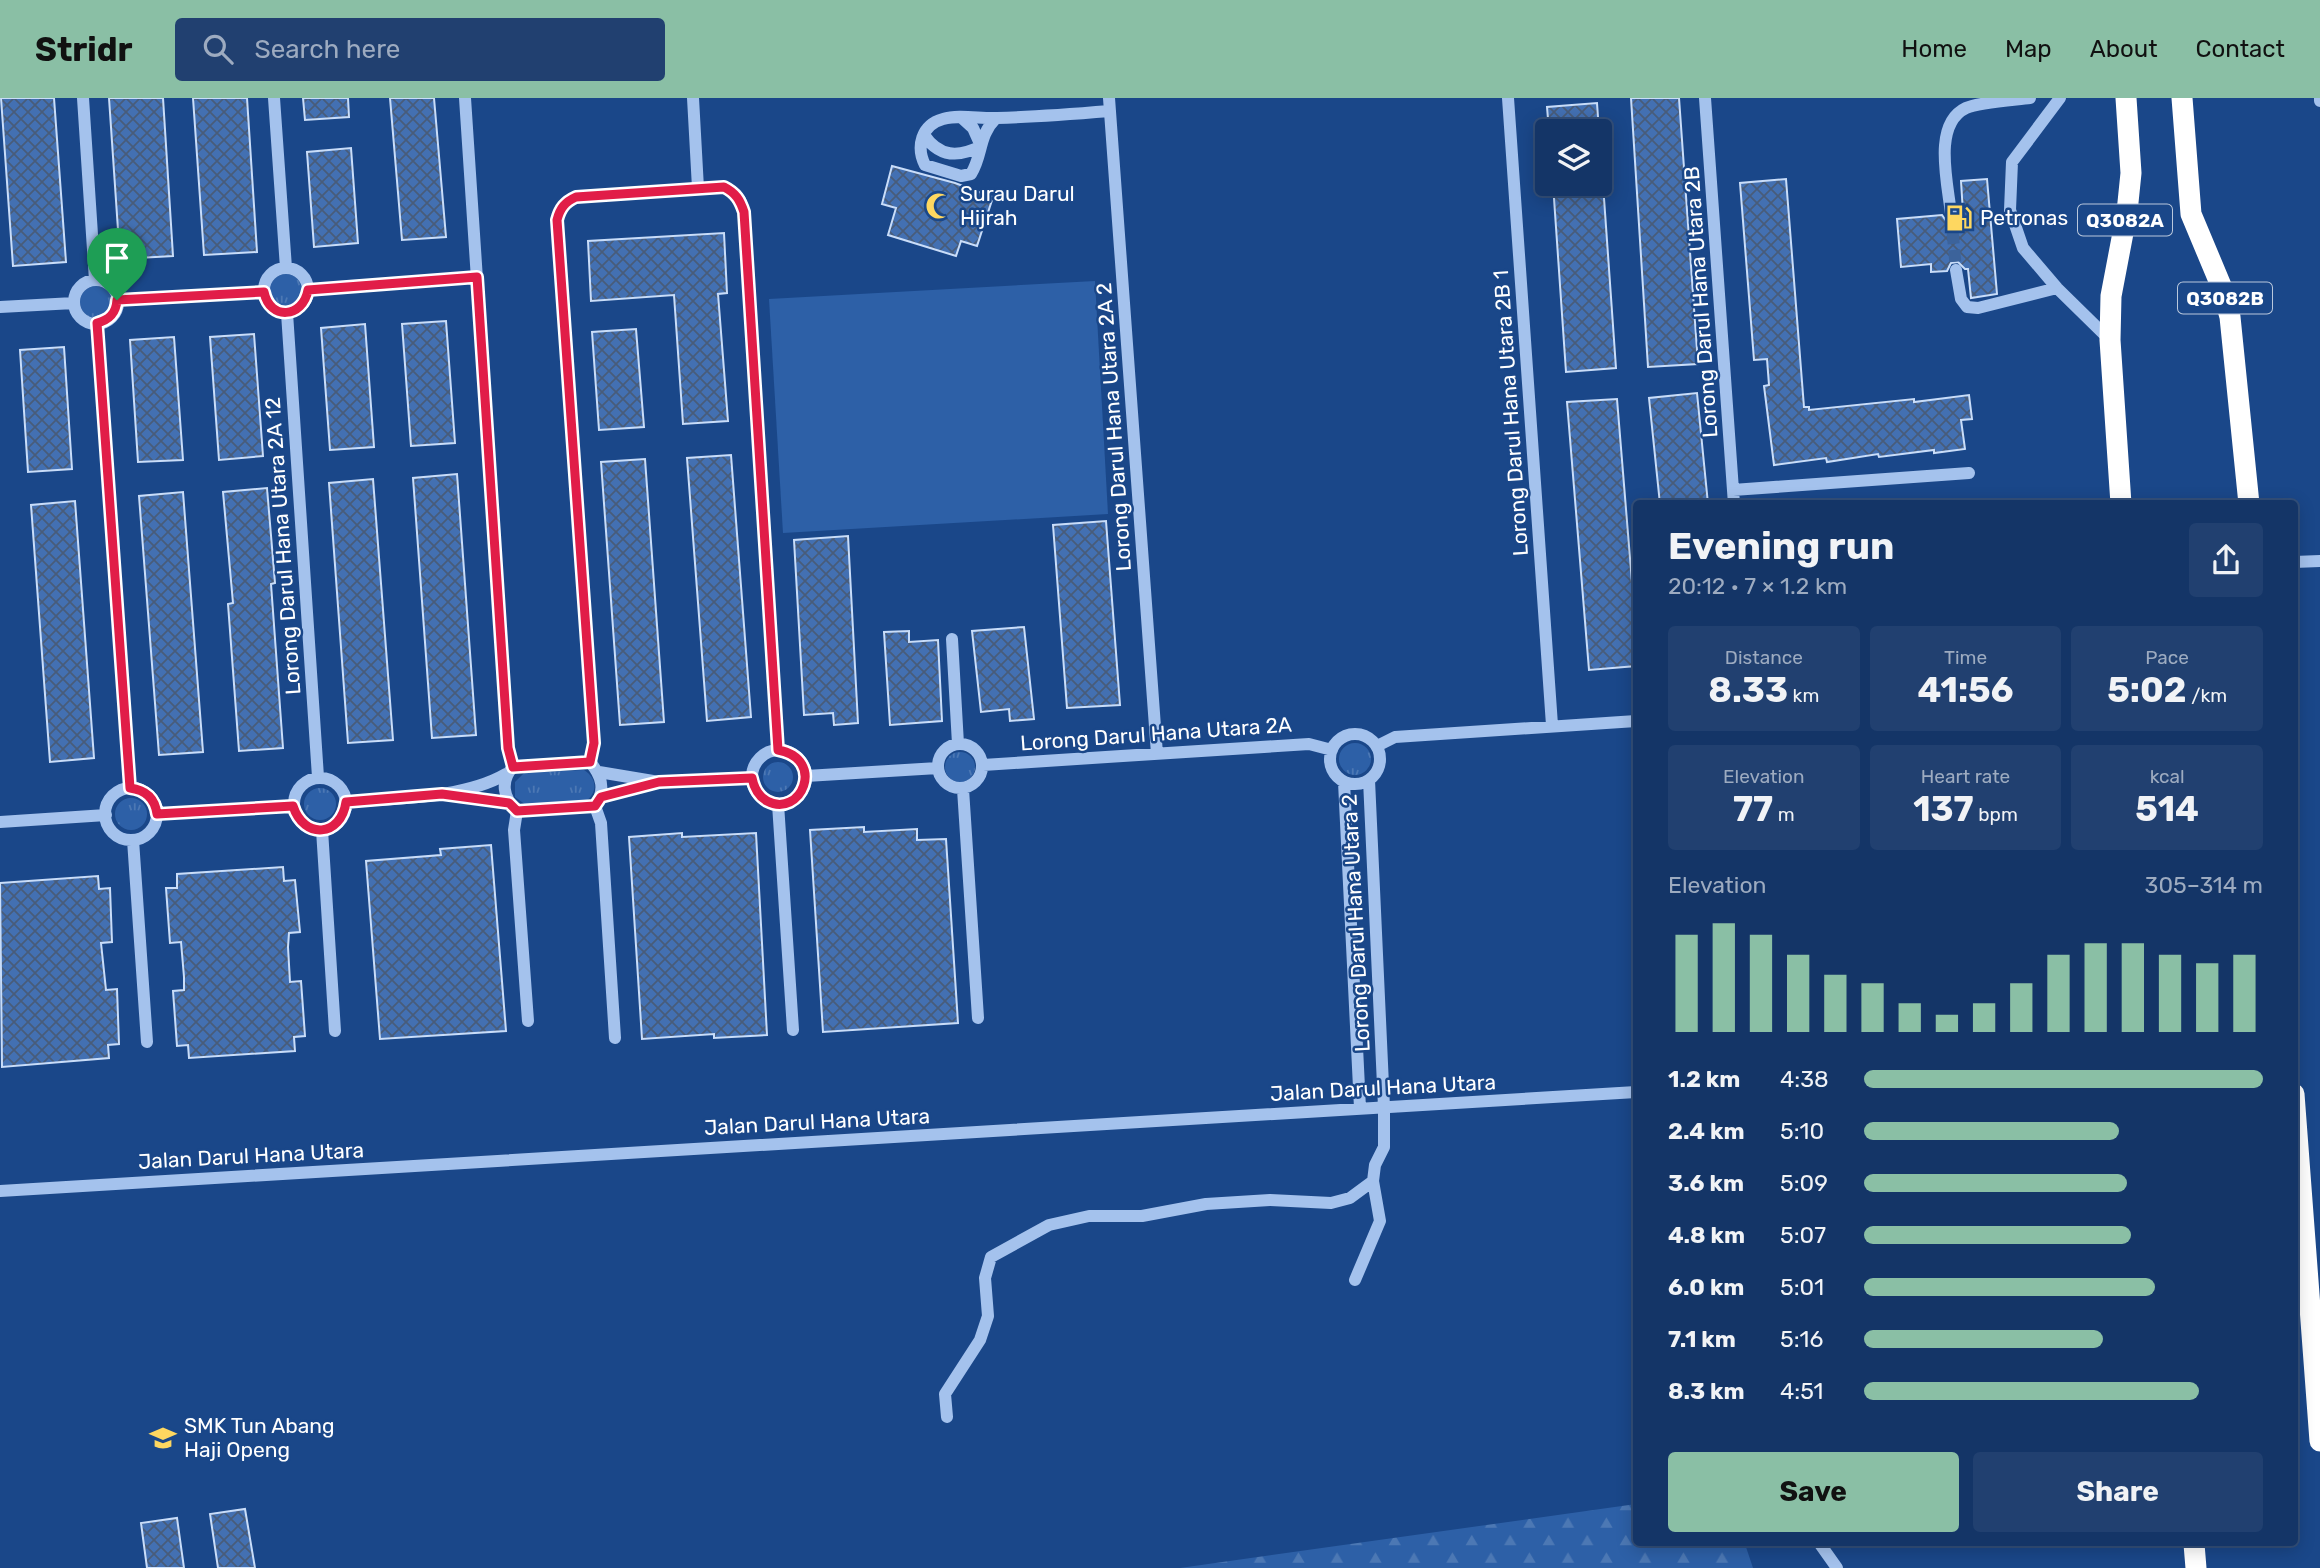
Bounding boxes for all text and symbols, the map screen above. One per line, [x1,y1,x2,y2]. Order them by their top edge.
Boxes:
search box [175,18,665,81]
text: Stridr [35,30,133,69]
icon: search [199,30,237,68]
text: Search here [255,34,400,65]
text: Home [1901,35,1967,63]
text: Map [2005,35,2052,63]
text: About [2090,35,2158,63]
text: Contact [2196,35,2285,63]
map controls [1535,119,1612,196]
button: layers [1535,119,1612,196]
street label: Lorong Darul Hana Utara 2B [1679,165,1722,439]
place label: Surau Darul Hijrah [960,181,1075,230]
mosque icon: Surau Darul Hijrah [924,191,954,221]
fuel station icon: Petronas [1944,203,1974,233]
road number: Q3082A [2078,204,2172,236]
place label: Petronas [1980,205,2068,230]
pin [87,228,147,300]
icon: arrive [98,239,136,277]
street label: Lorong Darul Hana Utara 2B 1 [1488,269,1533,557]
street label: Lorong Darul Hana Utara 2A 2 [1091,282,1136,572]
road number: Q3082B [2178,282,2272,314]
street label: Lorong Darul Hana Utara 2A 12 [260,396,305,696]
text: Evening run [1668,523,1894,569]
button: share [2189,523,2263,597]
text: 20:12 · 7 × 1.2 km [1668,572,1847,600]
text: Distance [1725,646,1803,669]
text: Time [1944,646,1987,669]
text: Pace [2145,646,2189,669]
text: 8.33 [1708,669,1788,711]
text: 41:56 [1917,669,2014,711]
text: 5:02 [2107,669,2187,711]
text: km [1788,684,1819,707]
text: /km [2187,684,2227,707]
street label: Lorong Darul Hana Utara 2A [1019,712,1293,755]
text: Elevation [1723,765,1805,788]
text: Heart rate [1921,765,2010,788]
text: kcal [2150,765,2185,788]
text: 77 [1733,788,1773,830]
text: 137 [1913,788,1974,830]
text: 514 [2135,788,2199,830]
street label: Lorong Darul Hana Utara 2 [1336,793,1375,1053]
text: m [1773,803,1795,826]
text: bpm [1974,803,2018,826]
text: Elevation [1668,871,1767,899]
text: 305–314 m [2145,871,2263,899]
text: 1.2 km [1668,1065,1740,1093]
text: 4:38 [1780,1065,1829,1093]
street label: Jalan Darul Hana Utara [1269,1069,1497,1106]
street label: Jalan Darul Hana Utara [703,1103,931,1140]
text: 2.4 km [1668,1117,1744,1145]
text: 5:10 [1780,1117,1824,1145]
street label: Jalan Darul Hana Utara [137,1137,365,1174]
text: 3.6 km [1668,1169,1744,1197]
text: 5:09 [1780,1169,1828,1197]
text: 4.8 km [1668,1221,1745,1249]
text: 5:07 [1780,1221,1826,1249]
text: 6.0 km [1668,1273,1744,1301]
text: 5:01 [1780,1273,1824,1301]
text: 7.1 km [1668,1325,1736,1353]
text: 5:16 [1780,1325,1823,1353]
text: 8.3 km [1668,1377,1745,1405]
text: 4:51 [1780,1377,1823,1405]
place label: SMK Tun Abang Haji Openg [184,1413,335,1462]
school or university icon: SMK Tun Abang Haji Openg [148,1423,178,1453]
button: Save [1668,1452,1959,1532]
button: Share [1973,1452,2263,1532]

